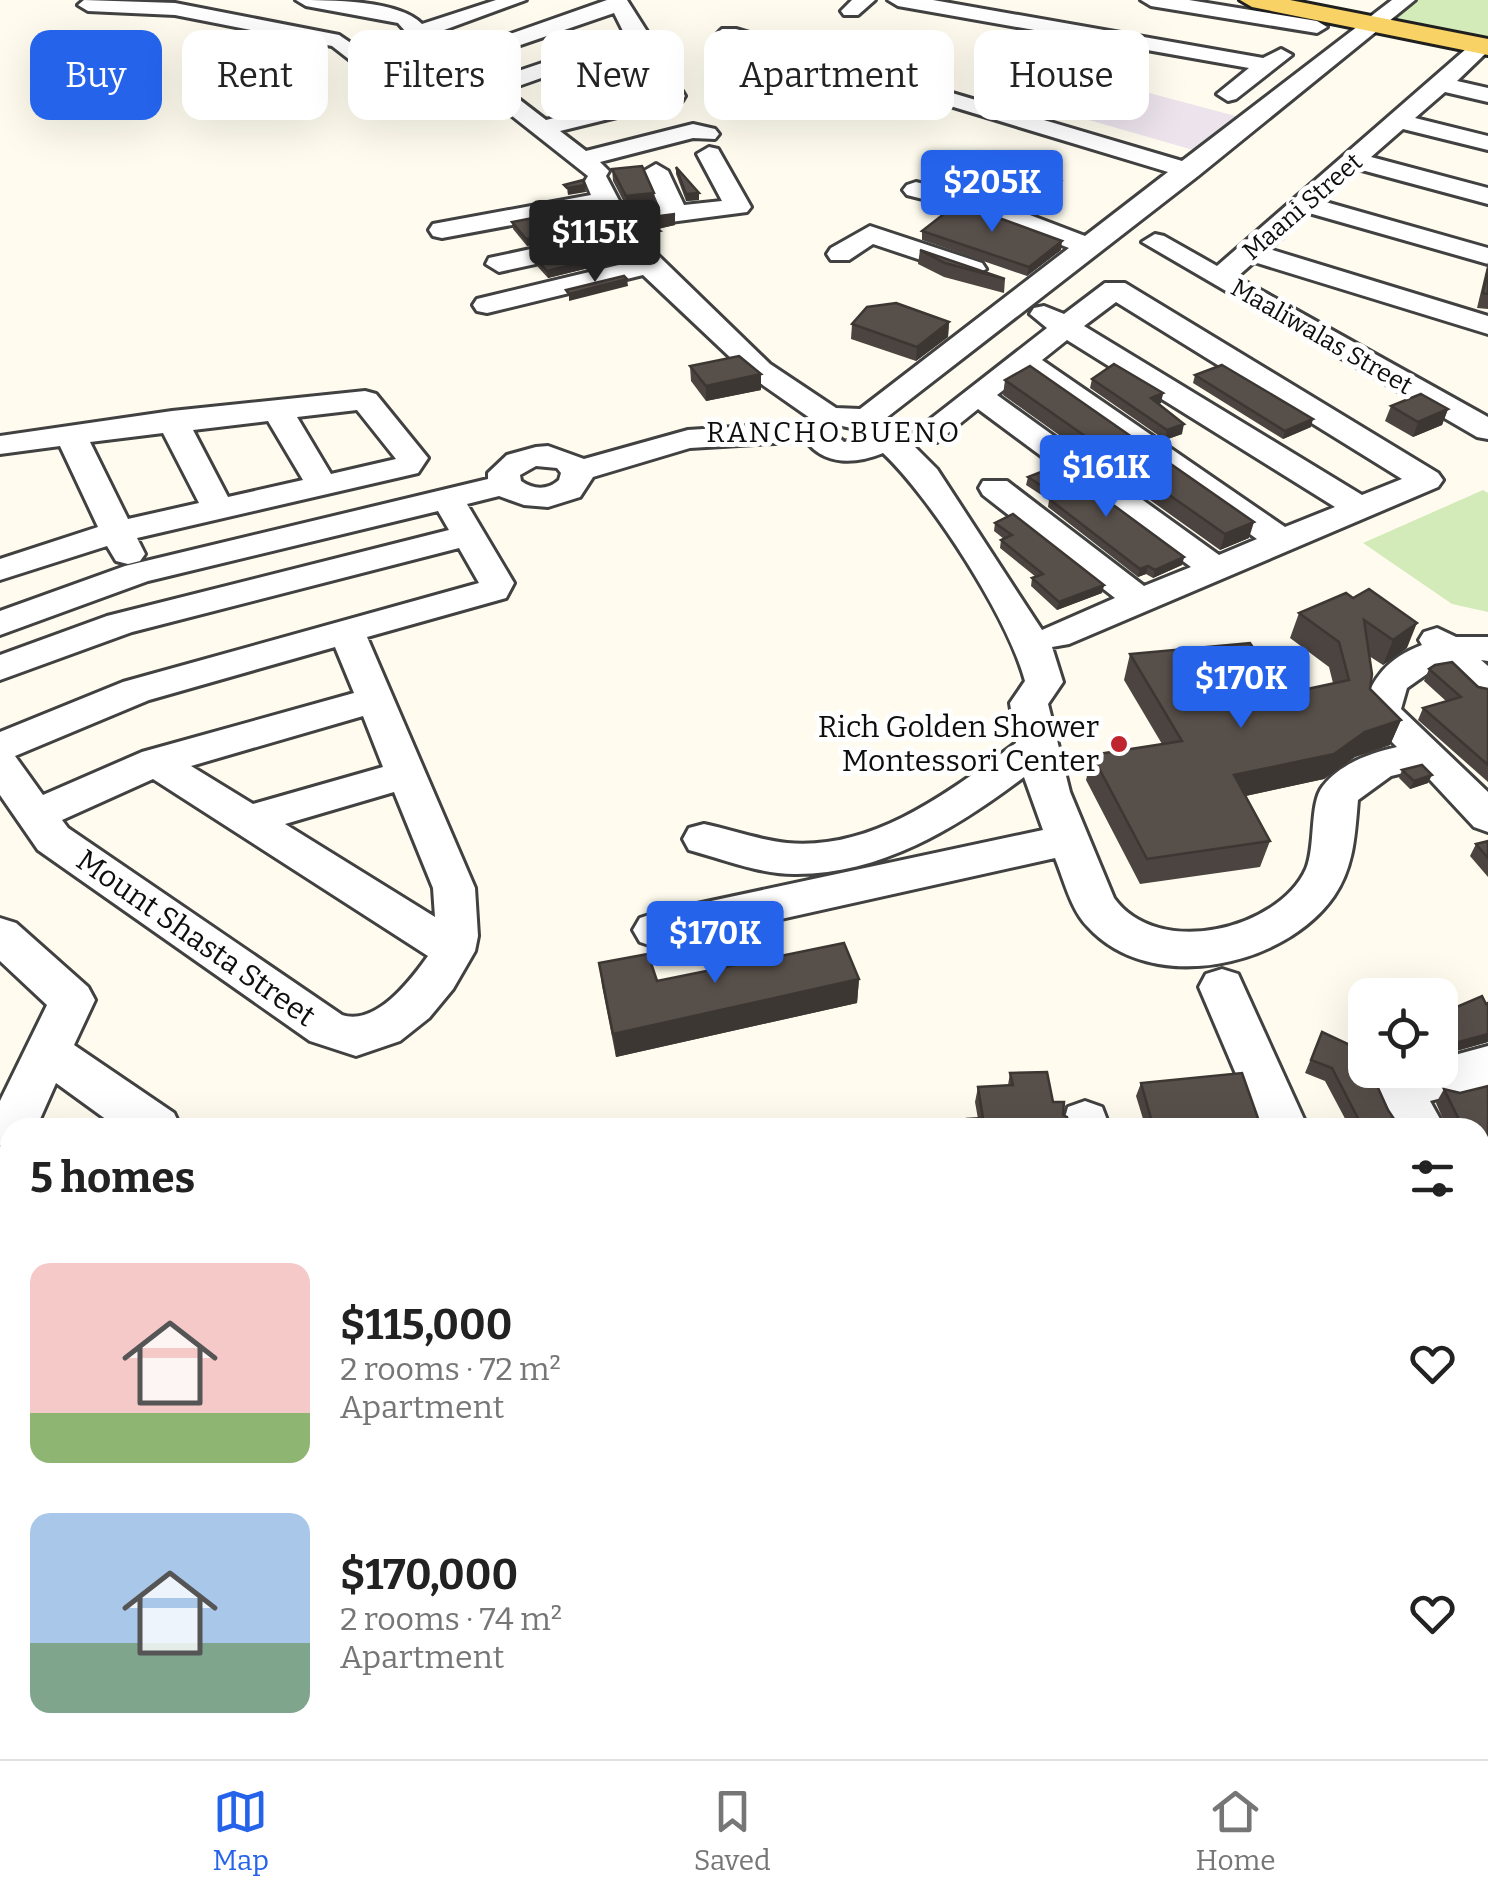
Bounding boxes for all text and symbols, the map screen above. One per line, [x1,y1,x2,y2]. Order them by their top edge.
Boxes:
chip: Buy [30,30,162,120]
chip: Rent [182,30,328,120]
chip: Filters [348,30,521,120]
chip: New [541,30,684,120]
chip: Apartment [704,30,954,120]
chip: House [974,30,1149,120]
street label: Maani Street [1237,147,1368,267]
pin: $205K [922,150,1062,235]
text: $205K [943,163,1041,201]
pin: $115K [525,200,665,285]
text: $115K [551,213,639,251]
street label: Maaliwalas Street [1225,273,1418,401]
district label: RANCHO BUENO [706,416,962,449]
pin: $161K [1036,435,1176,520]
text: $161K [1062,448,1150,486]
pin: $170K [1171,646,1311,731]
text: $170K [1195,659,1287,697]
place label: Rich Golden Shower Montessori Center [818,709,1099,779]
marker: Rich Golden Shower Montessori Center [1108,733,1130,755]
street label: Mount Shasta Street [70,842,322,1034]
pin: $170K [645,901,785,986]
text: $170K [669,914,761,952]
map controls [1348,978,1458,1088]
button: locate [1348,978,1458,1088]
icon: filters [1405,1151,1460,1206]
text: 5 homes [30,1153,195,1203]
text: $115,000 [340,1300,512,1350]
icon: home [110,1303,230,1423]
icon: heart [1405,1336,1460,1391]
text: 2 rooms · 72 m² [340,1350,561,1388]
text: Apartment [340,1388,504,1426]
text: $170,000 [340,1550,518,1600]
icon: home [110,1553,230,1673]
icon: heart [1405,1586,1460,1641]
text: 2 rooms · 74 m² [340,1600,562,1638]
text: Apartment [340,1638,504,1676]
tab: Map [212,1784,269,1877]
tab: Saved [694,1784,771,1877]
tab: Home [1196,1784,1276,1877]

